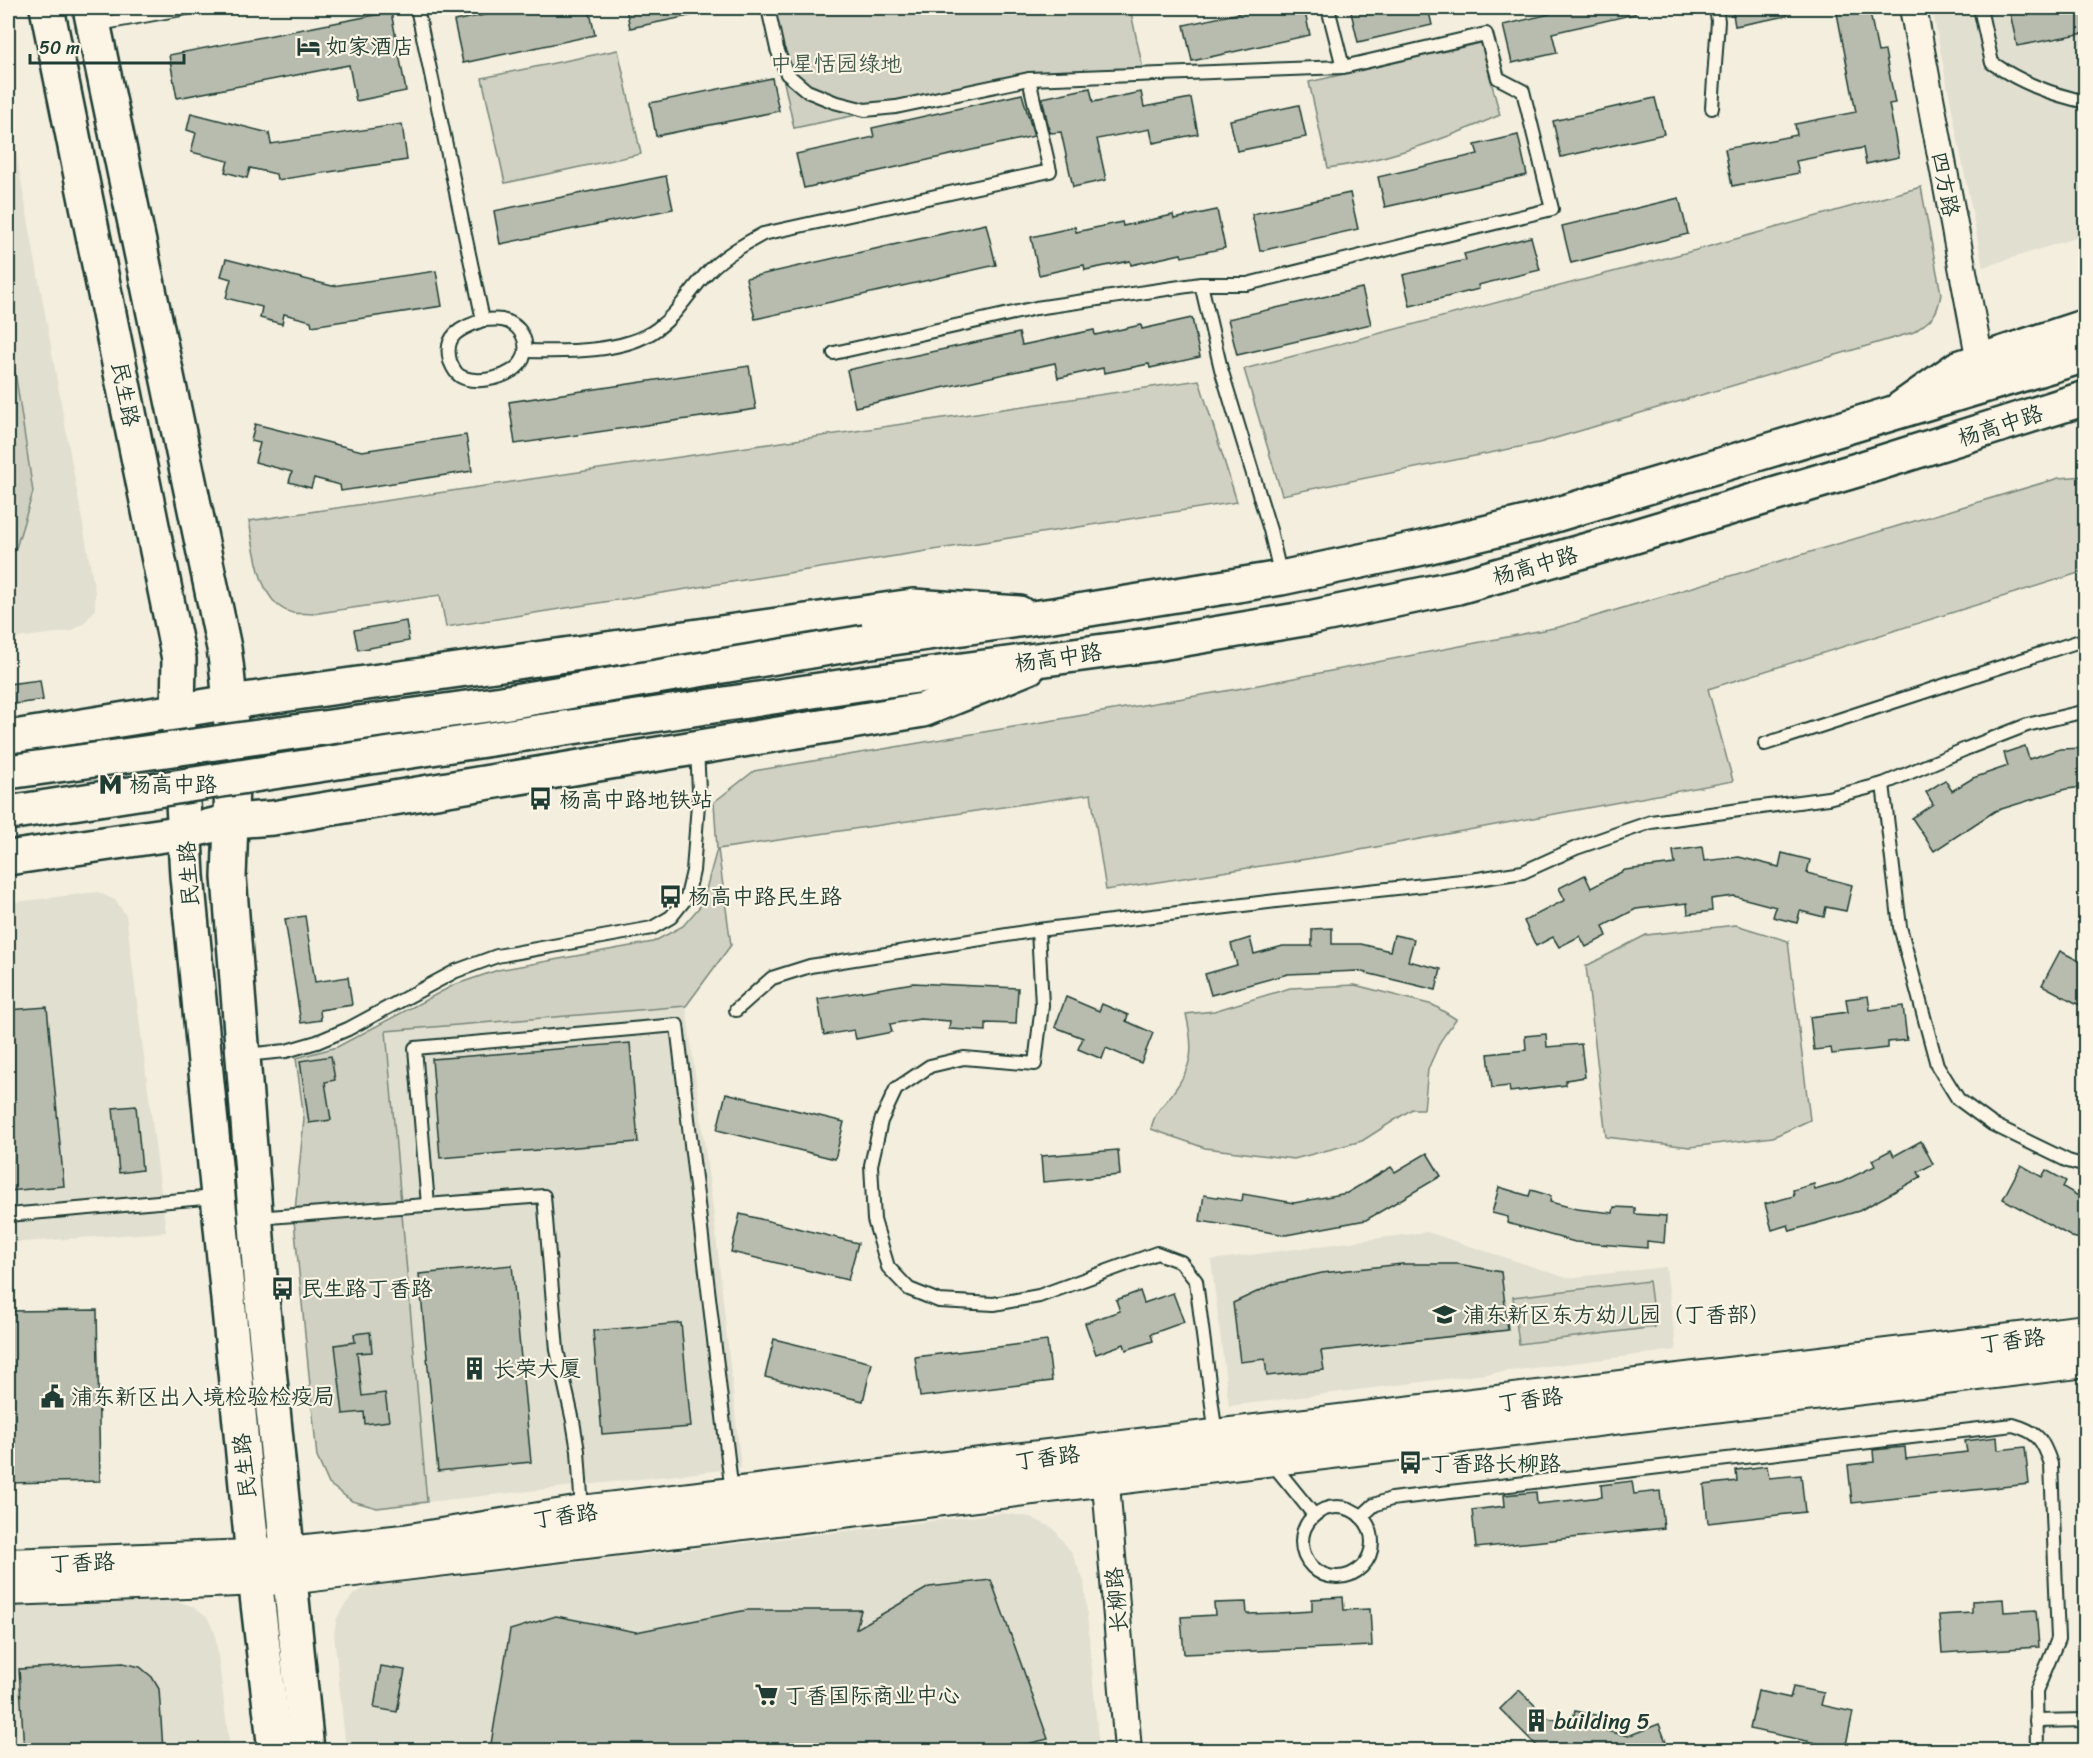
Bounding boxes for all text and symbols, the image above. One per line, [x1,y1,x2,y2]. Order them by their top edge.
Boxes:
scale bar [30,27,184,65]
place label: 如家酒店 [326,27,414,66]
text: 50 m [39,32,80,64]
hotel icon: 如家酒店 [295,33,321,59]
park label: 中星恬园绿地 [770,44,902,83]
street label: 四方路 [1920,148,1971,220]
street label: 民生路 [100,358,151,430]
street label: 杨高中路 [1952,393,2048,458]
street label: 杨高中路 [1487,535,1583,596]
street label: 杨高中路 [1012,632,1104,683]
place label: 杨高中路 [129,765,217,804]
metro station icon: 杨高中路 [98,771,124,797]
place label: 杨高中路地铁站 [559,780,713,819]
bus stop icon: 杨高中路地铁站 [528,786,554,812]
street label: 民生路 [167,840,210,908]
place label: 杨高中路民生路 [688,877,842,916]
bus stop icon: 杨高中路民生路 [657,883,683,909]
place label: 民生路丁香路 [301,1269,433,1308]
bus stop icon: 民生路丁香路 [270,1275,296,1301]
place label: 浦东新区东方幼儿园（丁香部） [1463,1295,1771,1334]
school or university icon: 浦东新区东方幼儿园（丁香部） [1432,1301,1458,1327]
street label: 丁香路 [1977,1317,2047,1364]
place label: 长荣大厦 [493,1349,581,1388]
building icon: 长荣大厦 [462,1355,488,1381]
street label: 丁香路 [1495,1376,1565,1423]
place label: 浦东新区出入境检验检疫局 [71,1377,335,1416]
public building icon: 浦东新区出入境检验检疫局 [40,1383,66,1409]
street label: 民生路 [222,1431,267,1501]
street label: 丁香路 [1012,1434,1082,1481]
place label: 丁香路长柳路 [1429,1444,1561,1483]
bus stop icon: 丁香路长柳路 [1398,1450,1424,1476]
street label: 丁香路 [530,1492,600,1539]
street label: 丁香路 [48,1542,116,1583]
street label: 长柳路 [1094,1565,1139,1635]
place label: 丁香国际商业中心 [784,1676,960,1715]
supermarket icon: 丁香国际商业中心 [753,1682,779,1708]
place label: building 5 [1554,1702,1650,1741]
building icon: building 5 [1523,1708,1549,1734]

